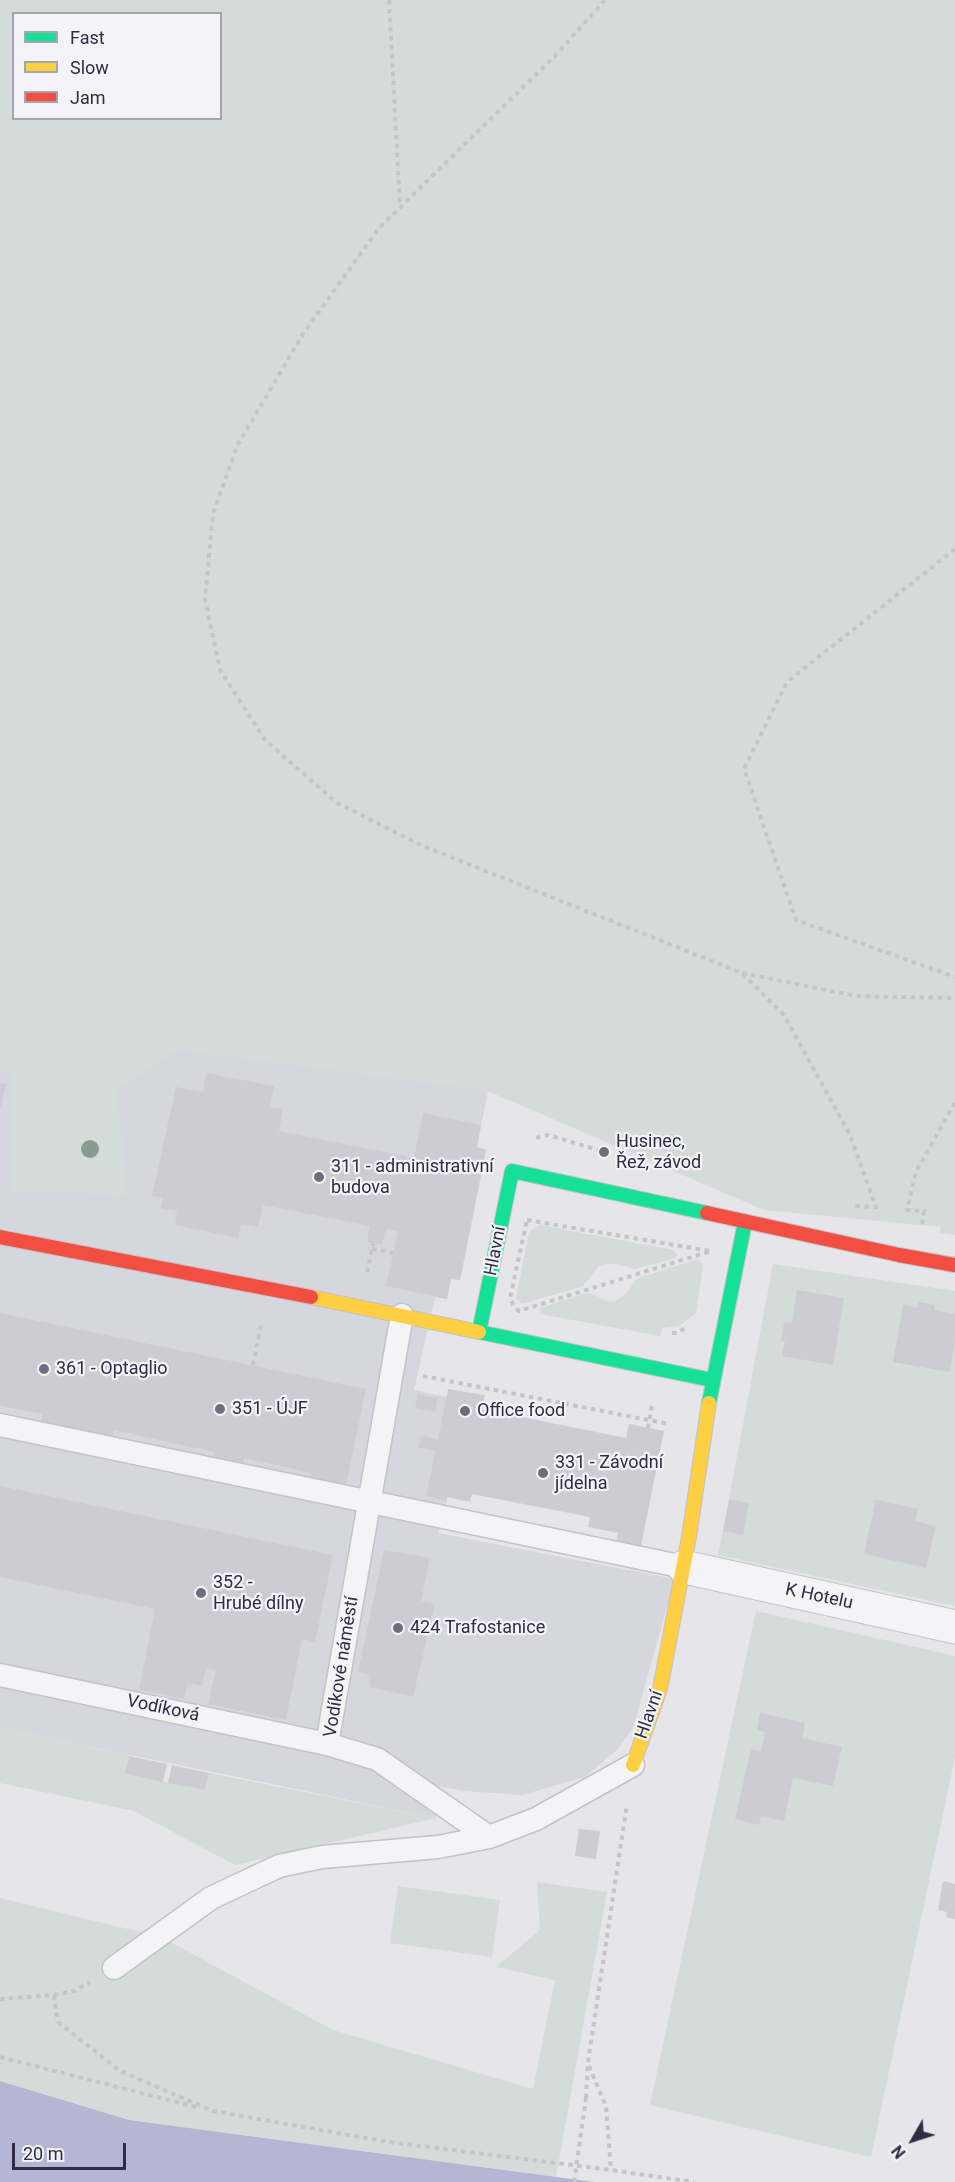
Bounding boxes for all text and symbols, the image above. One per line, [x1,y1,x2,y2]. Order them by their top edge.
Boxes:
legend [12,12,222,120]
text: Fast [70,27,105,48]
text: Slow [70,57,109,78]
text: Jam [70,87,106,108]
place label: Husinec, Řež, závod [616,1131,701,1174]
marker: Husinec, Řež, závod [597,1145,611,1159]
place label: 311 - administrativní budova [331,1156,494,1198]
marker: 311 - administrativní budova [312,1170,326,1184]
street label: Hlavní [481,1224,511,1278]
place label: 361 - Optaglio [56,1358,168,1380]
marker: 361 - Optaglio [37,1362,51,1376]
place label: 351 - ÚJF [232,1398,308,1420]
place label: Office food [477,1400,565,1422]
marker: 351 - ÚJF [213,1402,227,1416]
marker: Office food [458,1404,472,1418]
place label: 331 - Závodní jídelna [555,1452,663,1494]
marker: 331 - Závodní jídelna [536,1466,550,1480]
place label: 352 - Hrubé dílny [213,1572,303,1614]
street label: K Hotelu [783,1579,855,1615]
marker: 352 - Hrubé dílny [194,1586,208,1600]
street label: Vodíkové náměstí [320,1595,364,1739]
place label: 424 Trafostanice [410,1617,545,1639]
marker: 424 Trafostanice [391,1621,405,1635]
street label: Hlavní [632,1688,668,1742]
street label: Vodíková [125,1691,201,1727]
north arrow [883,2110,943,2170]
scale bar [15,2131,129,2169]
text: N [888,2141,910,2162]
text: 20 m [23,2143,63,2164]

